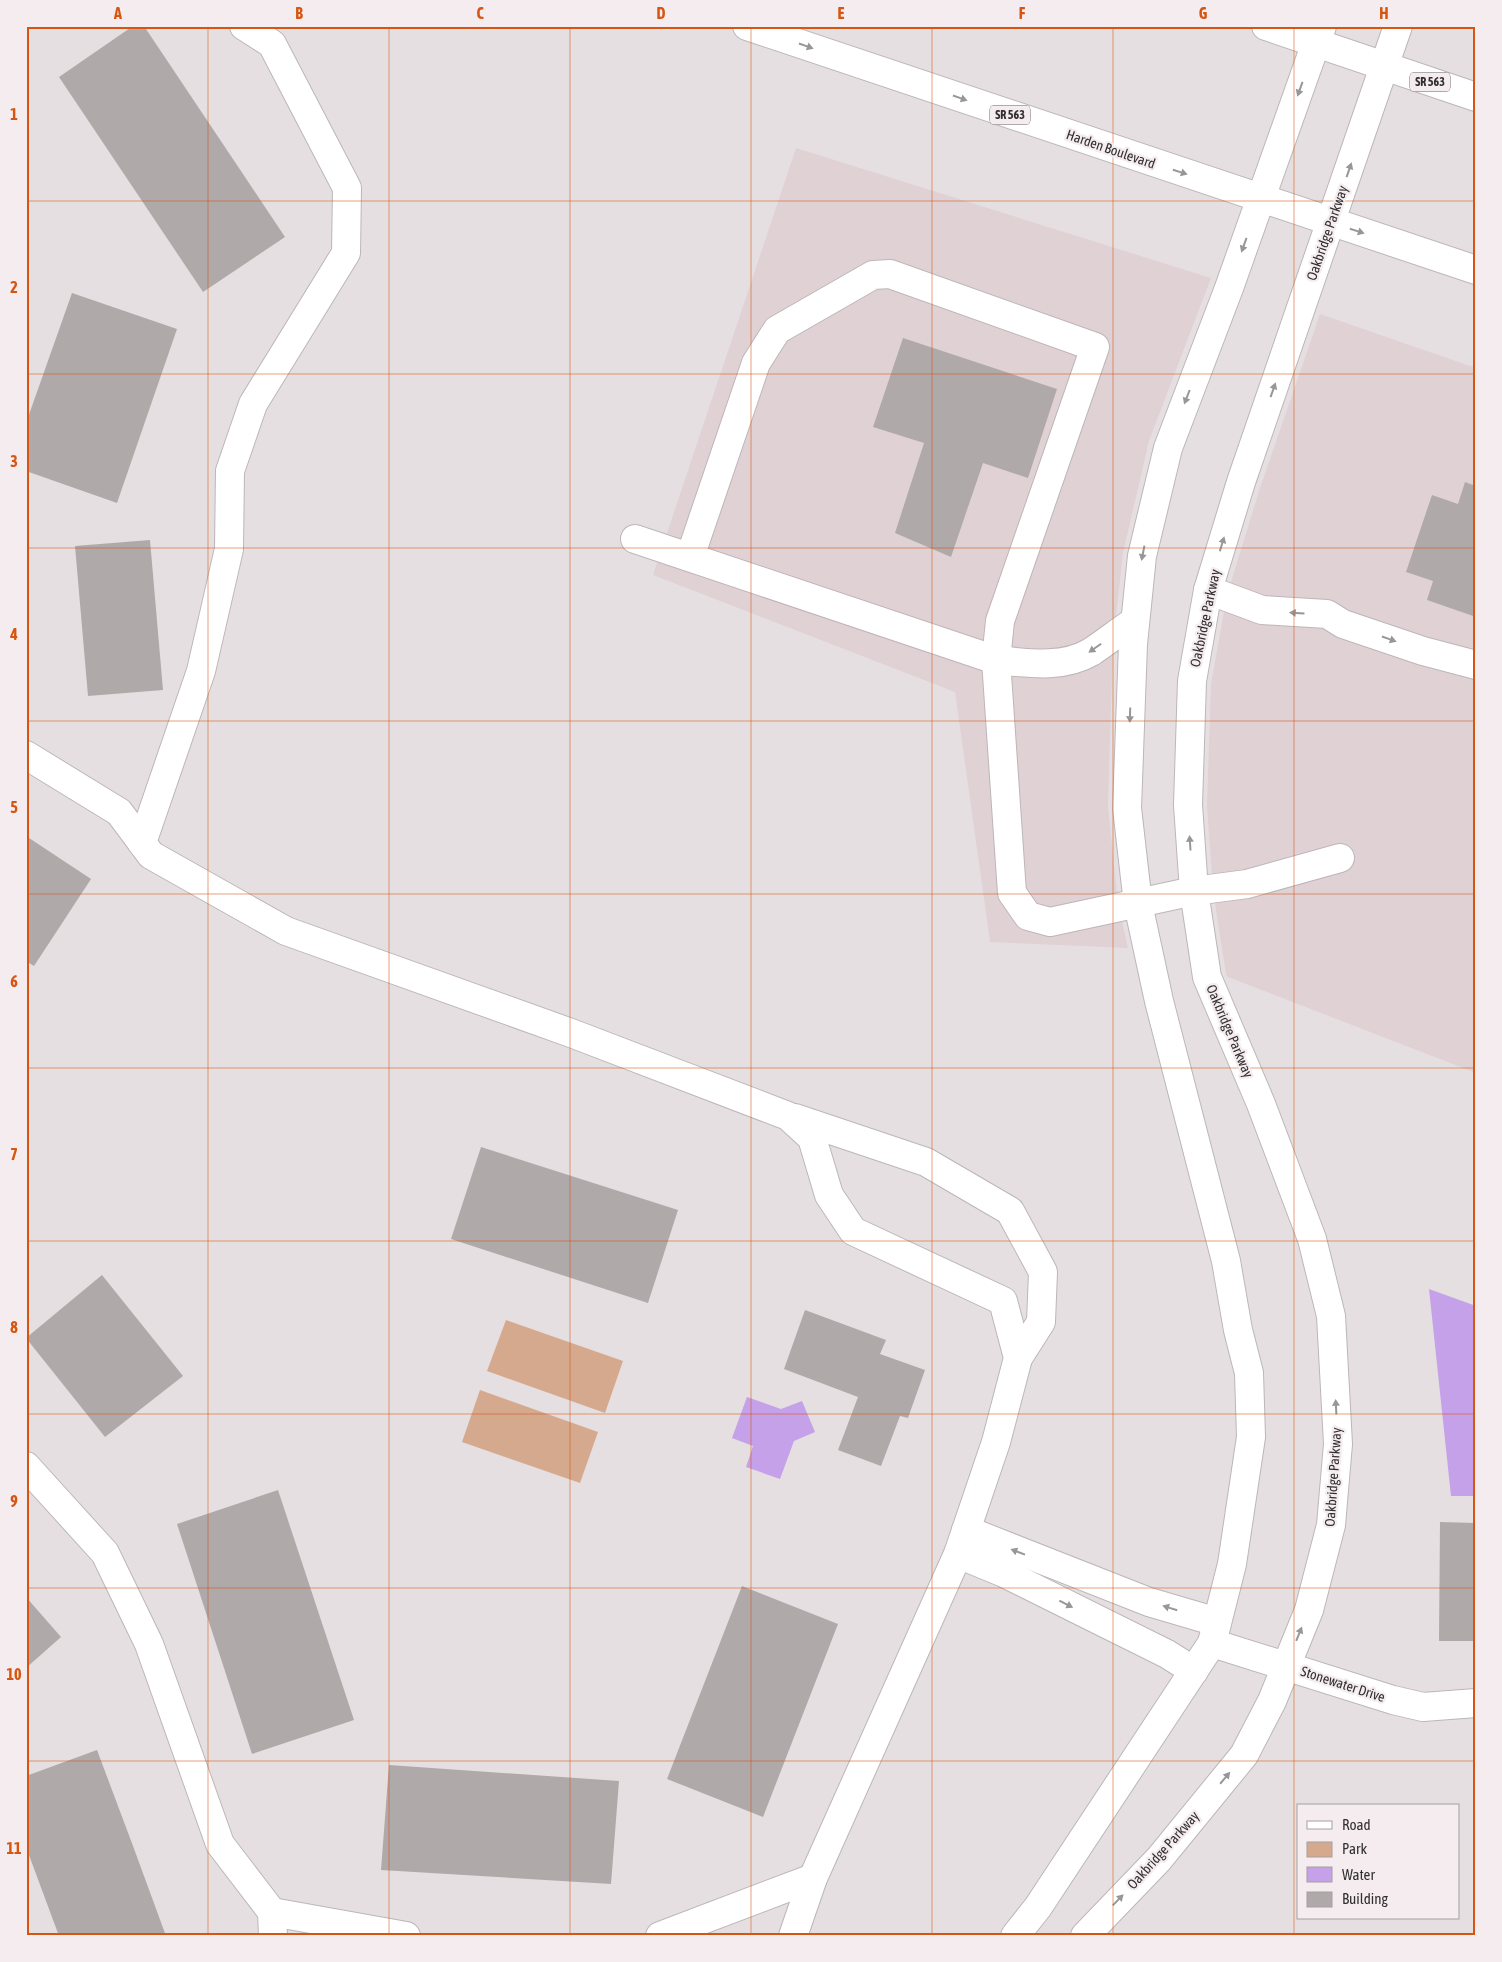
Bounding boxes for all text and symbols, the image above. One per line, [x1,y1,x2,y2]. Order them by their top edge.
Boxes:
text: A [113,4,122,22]
text: B [295,4,303,22]
text: C [476,4,484,22]
text: D [657,4,666,22]
text: E [838,4,845,22]
text: F [1019,4,1026,22]
text: G [1199,4,1208,22]
text: H [1379,4,1389,22]
one-way arrow [799,42,814,50]
road number: SR 563 [1410,72,1450,91]
one-way arrow [1296,82,1304,97]
one-way arrow [953,94,968,102]
text: 1 [10,105,18,123]
road number: SR 563 [990,106,1030,124]
street label: Harden Boulevard [1064,126,1158,172]
one-way arrow [1345,162,1353,177]
one-way arrow [1173,169,1188,177]
street label: Oakbridge Parkway [1303,183,1351,283]
one-way arrow [1349,228,1364,235]
one-way arrow [1240,238,1248,253]
text: 2 [10,278,18,296]
one-way arrow [1270,382,1277,397]
one-way arrow [1183,390,1191,405]
text: 3 [10,452,18,470]
one-way arrow [1218,536,1226,551]
one-way arrow [1139,546,1147,562]
street label: Oakbridge Parkway [1187,568,1223,668]
one-way arrow [1289,609,1305,617]
text: 4 [9,625,18,643]
one-way arrow [1382,636,1397,644]
one-way arrow [1088,643,1102,653]
one-way arrow [1126,707,1134,723]
text: 5 [10,798,18,816]
one-way arrow [1186,834,1194,850]
text: 6 [10,972,18,990]
street label: Oakbridge Parkway [1203,982,1257,1080]
text: 7 [10,1145,18,1163]
text: 8 [10,1318,18,1336]
one-way arrow [1332,1399,1340,1415]
street label: Oakbridge Parkway [1322,1427,1344,1527]
text: 9 [10,1492,18,1510]
one-way arrow [1010,1548,1025,1556]
one-way arrow [1059,1600,1073,1608]
one-way arrow [1163,1604,1178,1612]
one-way arrow [1296,1627,1303,1642]
street label: Stonewater Drive [1299,1663,1387,1705]
text: 10 [6,1665,22,1683]
one-way arrow [1219,1772,1230,1784]
legend [1297,1804,1460,1920]
street label: Oakbridge Parkway [1124,1808,1202,1892]
text: Road [1342,1816,1371,1833]
text: 11 [6,1839,22,1857]
text: Park [1342,1840,1367,1857]
text: Water [1342,1866,1375,1883]
text: Building [1342,1890,1388,1907]
one-way arrow [1112,1894,1124,1906]

